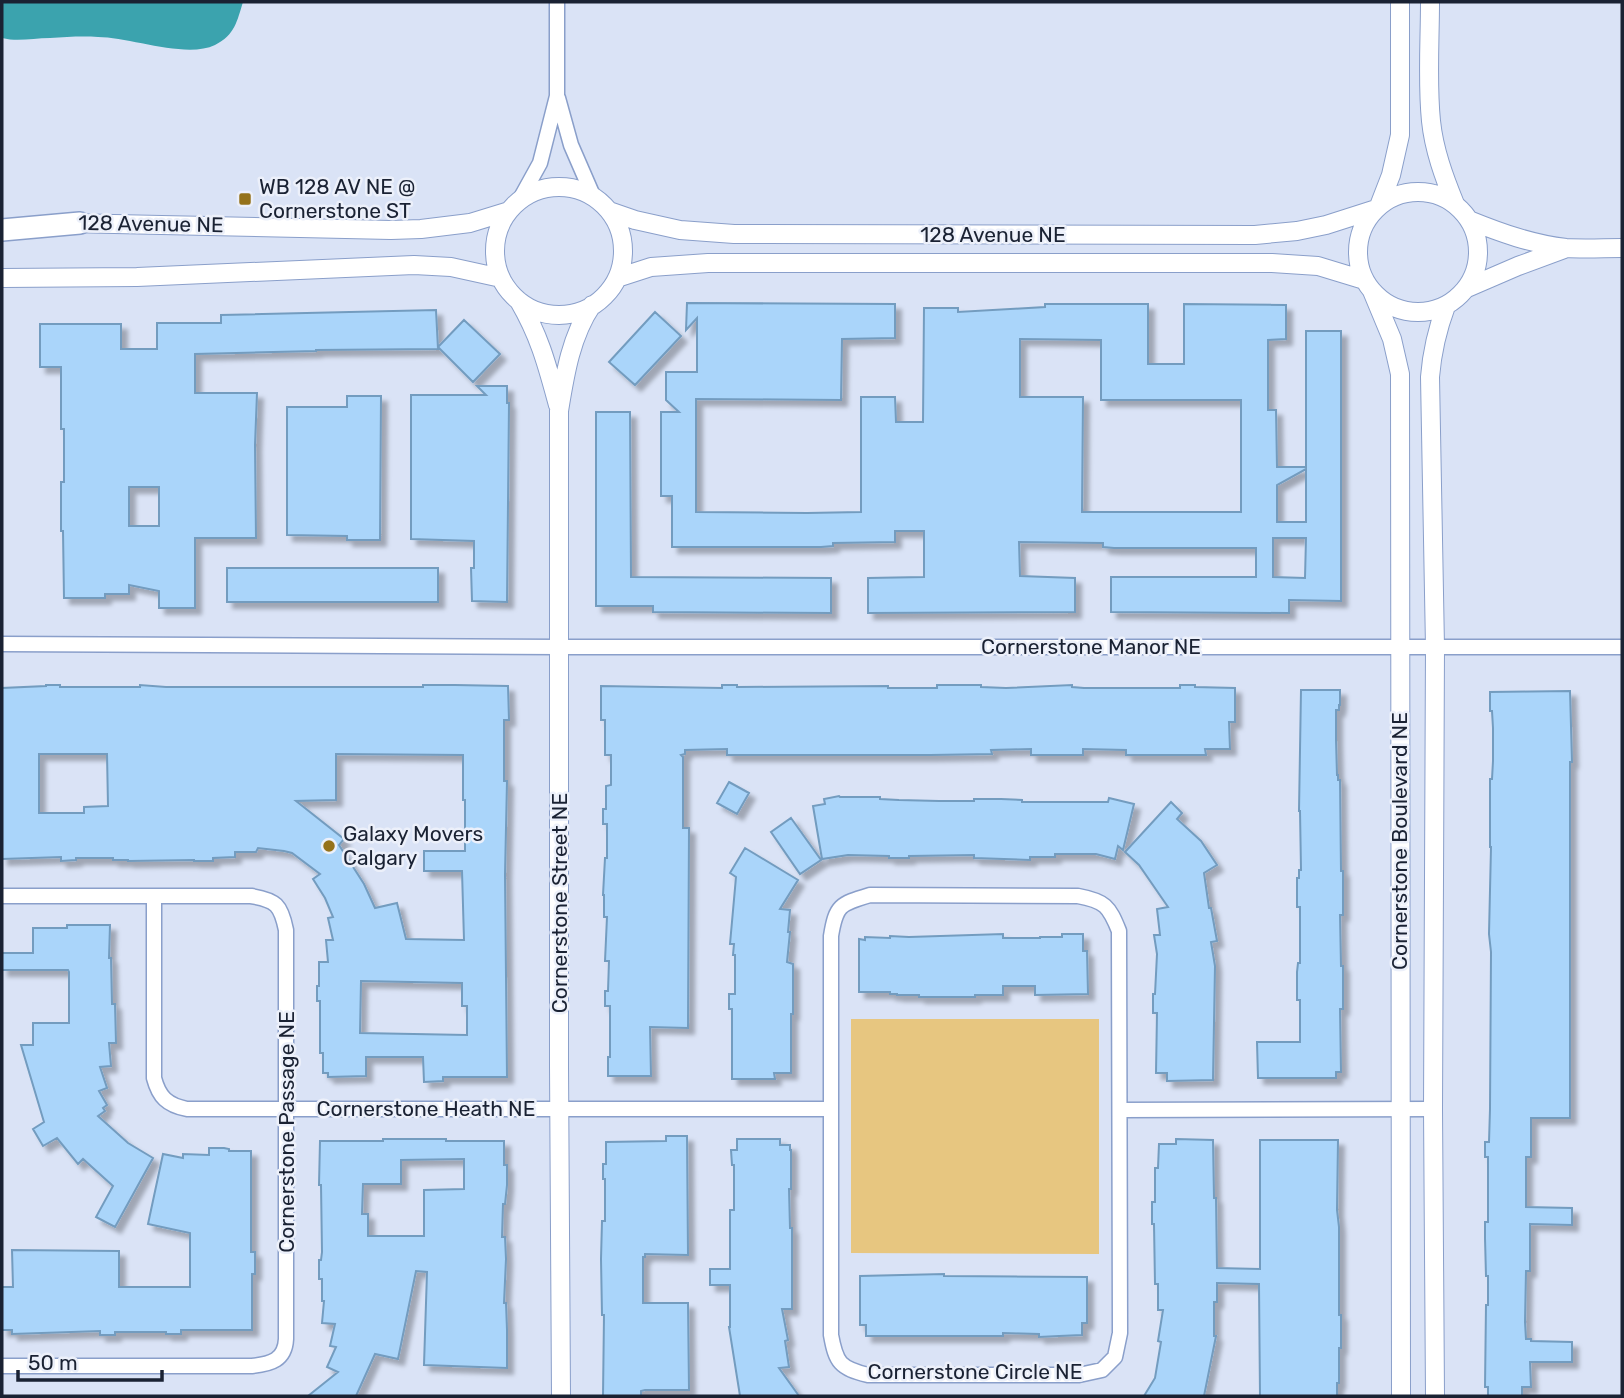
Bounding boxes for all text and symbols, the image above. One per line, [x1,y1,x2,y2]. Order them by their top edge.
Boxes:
place label: WB 128 AV NE @ Cornerstone ST [259,174,416,223]
marker: WB 128 AV NE @ Cornerstone ST [237,191,253,207]
street label: 128 Avenue NE [78,210,224,237]
street label: 128 Avenue NE [920,222,1066,247]
street label: Cornerstone Manor NE [981,634,1201,659]
street label: Cornerstone Boulevard NE [1387,712,1412,970]
street label: Cornerstone Street NE [547,793,572,1013]
place label: Galaxy Movers Calgary [343,821,483,870]
marker: Galaxy Movers Calgary [321,838,337,854]
street label: Cornerstone Passage NE [274,1011,299,1253]
street label: Cornerstone Heath NE [317,1096,535,1121]
scale bar [18,1338,161,1382]
text: 50 m [28,1350,78,1375]
street label: Cornerstone Circle NE [868,1359,1082,1384]

